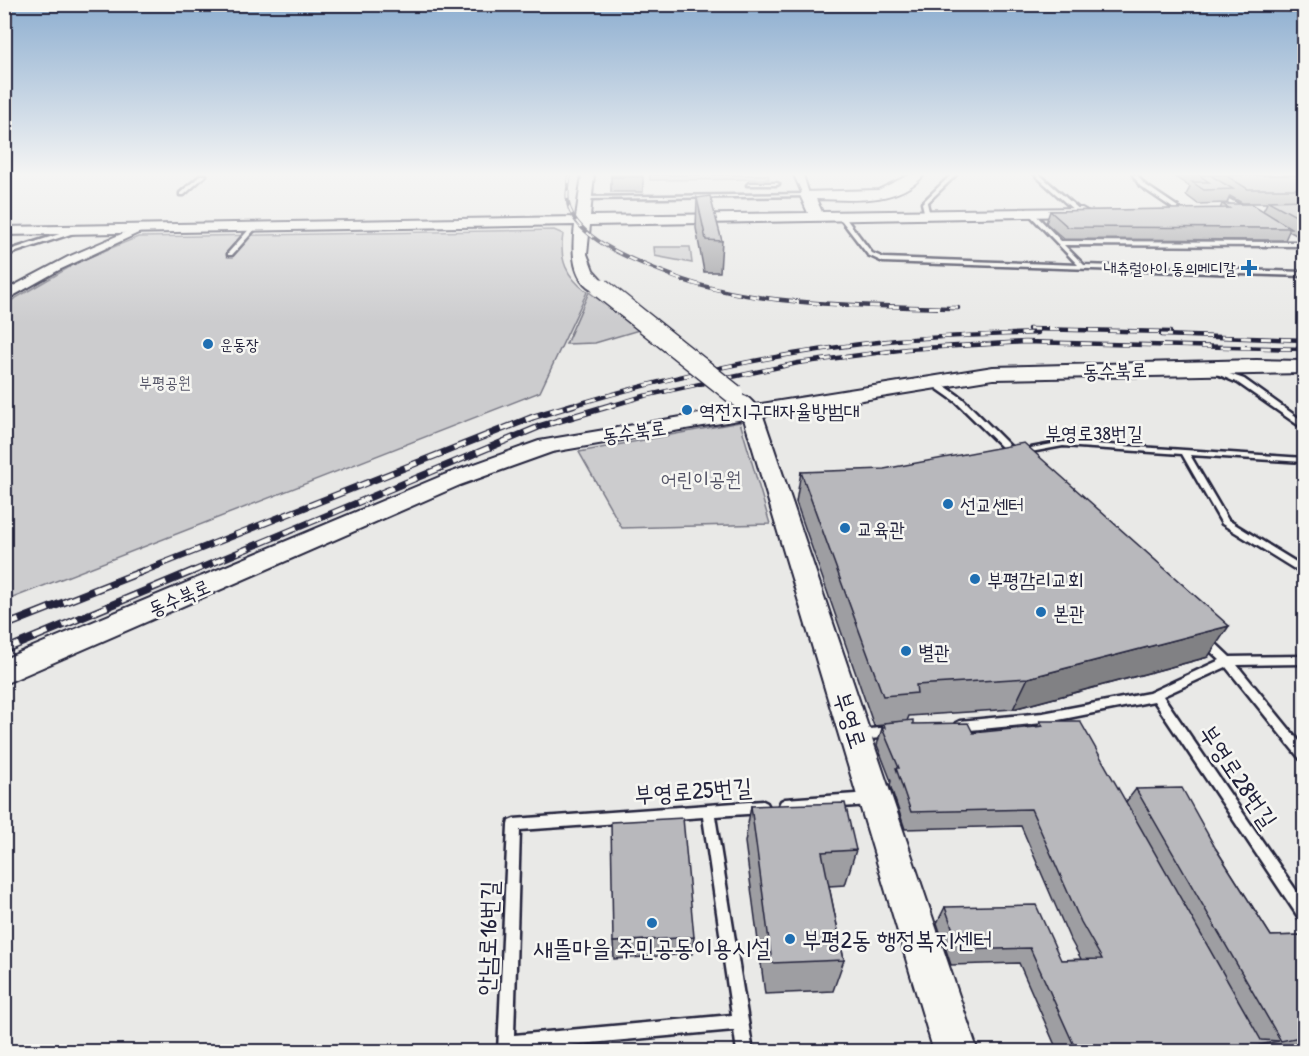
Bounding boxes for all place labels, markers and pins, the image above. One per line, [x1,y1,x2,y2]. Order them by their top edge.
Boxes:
place label: 내츄럴아이 동의메디칼 [1104,257,1236,279]
marker: 내츄럴아이 동의메디칼 [1240,259,1258,277]
place label: 운동장 [220,333,259,355]
marker: 운동장 [201,337,215,351]
place label: 역전지구대자율방범대 [699,397,860,424]
marker: 역전지구대자율방범대 [680,403,694,417]
place label: 선교센터 [960,491,1024,518]
marker: 선교센터 [941,497,955,511]
place label: 교육관 [857,515,905,542]
marker: 교육관 [838,521,852,535]
place label: 부평감리교회 [987,566,1084,593]
marker: 부평감리교회 [968,572,982,586]
place label: 본관 [1053,599,1085,626]
marker: 본관 [1034,605,1048,619]
place label: 별관 [918,638,950,665]
marker: 별관 [899,644,913,658]
marker: 새뜰마을 주민공동이용시설 [645,916,659,930]
place label: 부평2동 행정복지센터 [802,923,993,955]
place label: 새뜰마을 주민공동이용시설 [533,931,771,963]
marker: 부평2동 행정복지센터 [783,932,797,946]

